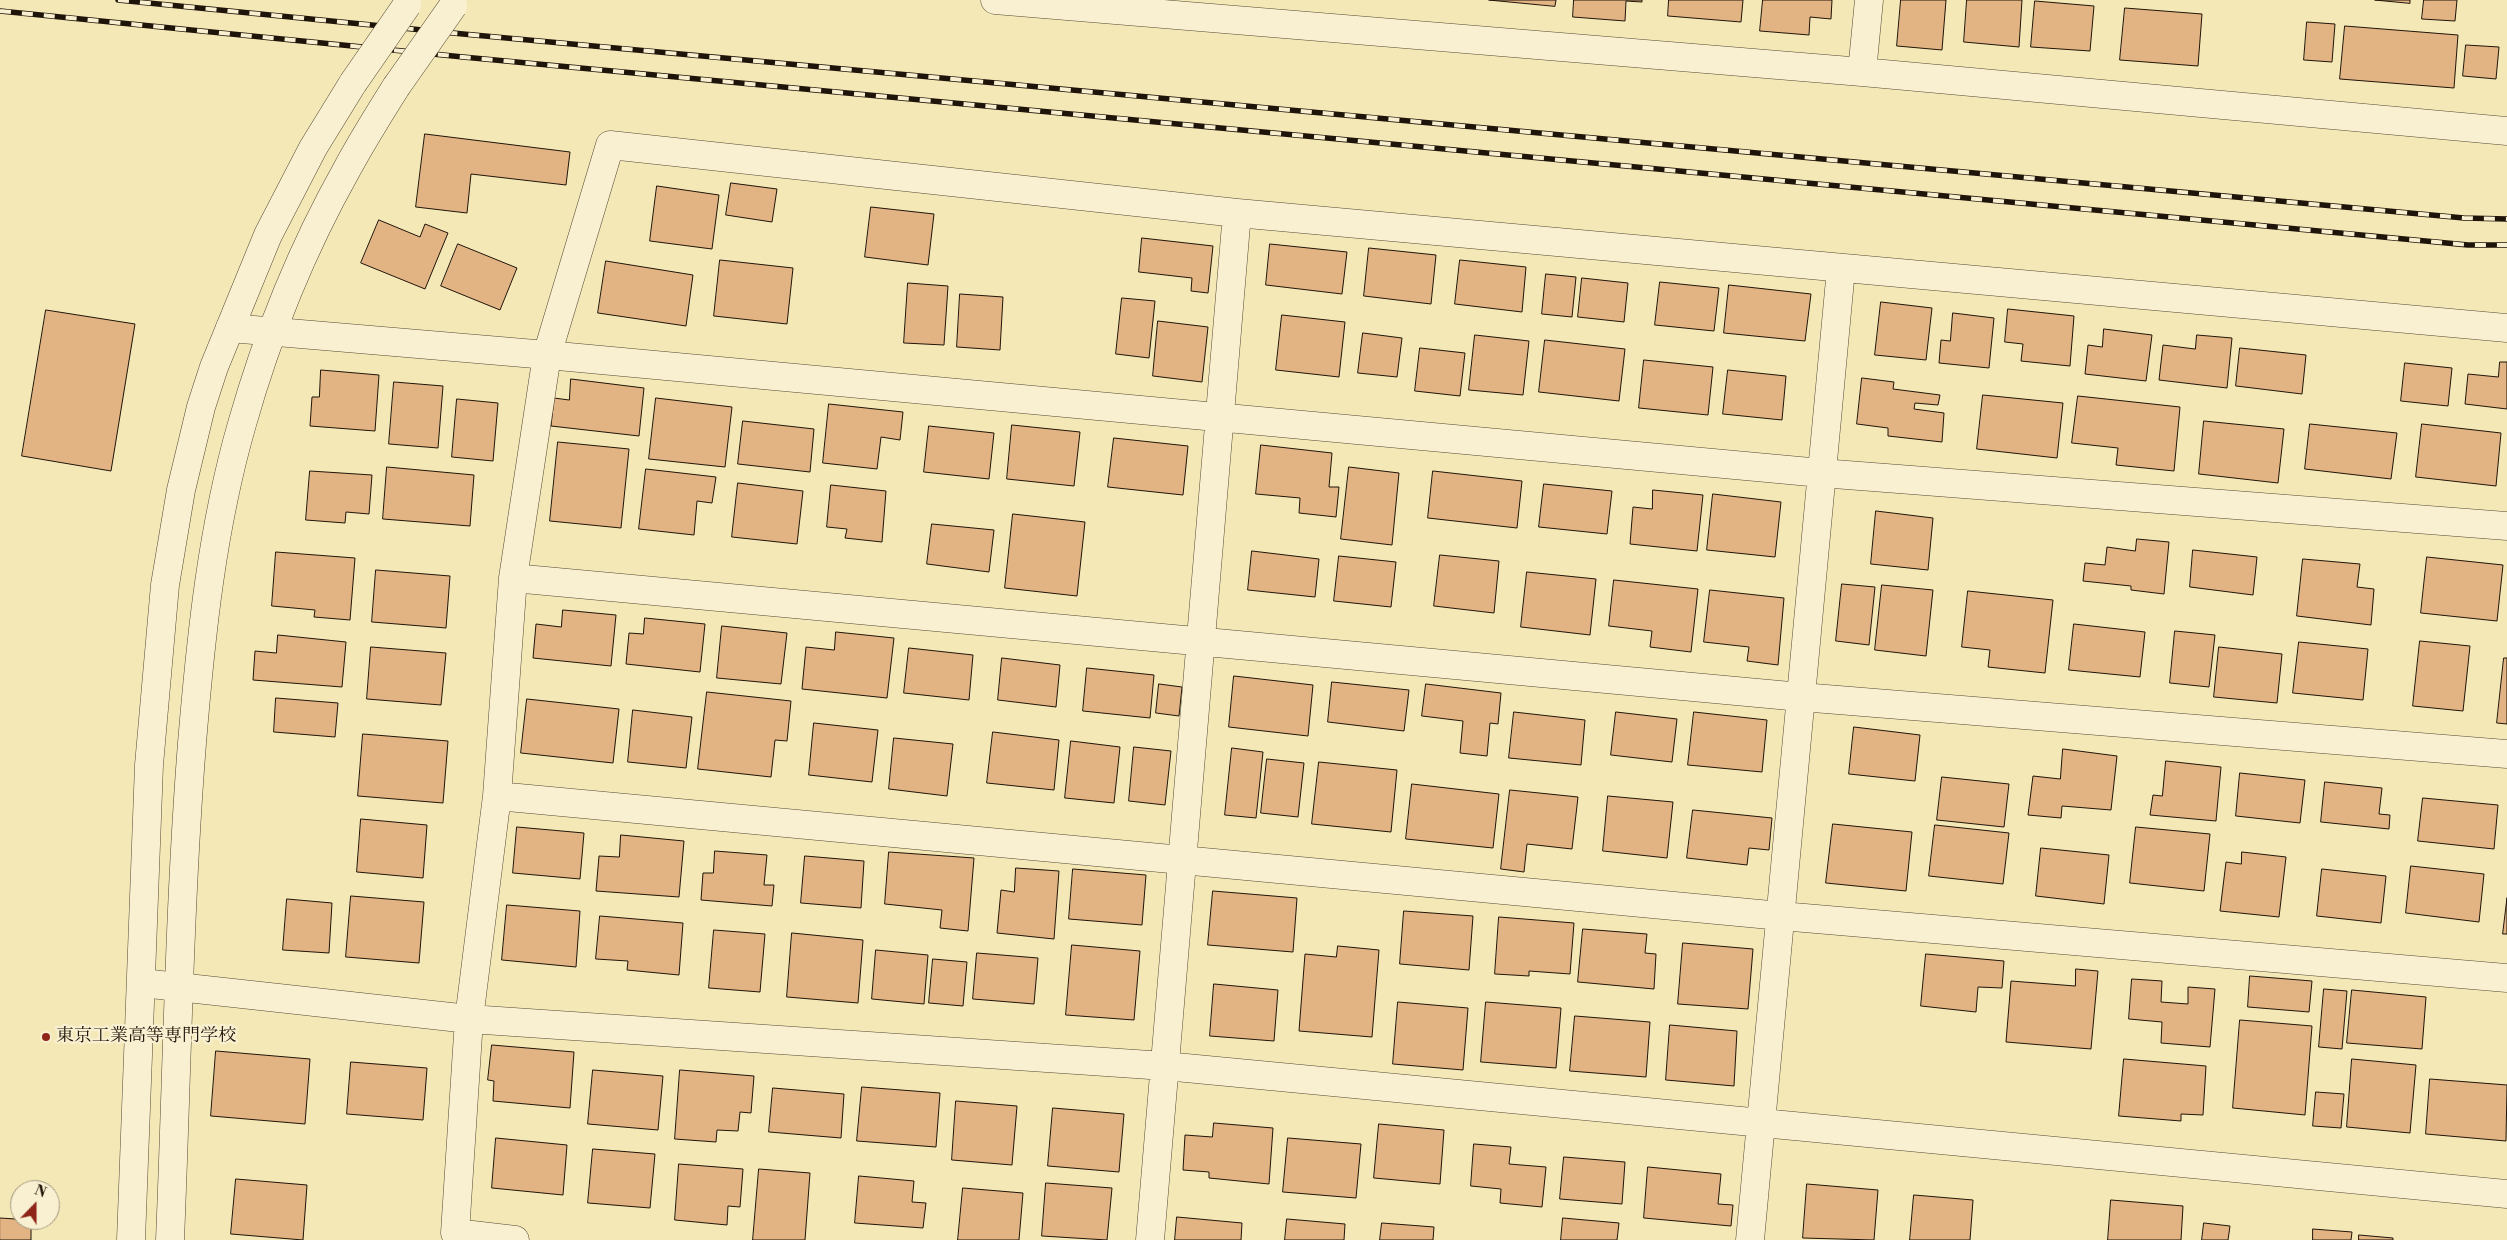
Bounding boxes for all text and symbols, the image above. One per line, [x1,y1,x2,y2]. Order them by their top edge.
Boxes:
place label: 東京工業高等専門学校 [56,1026,236,1048]
marker: 東京工業高等専門学校 [40,1031,52,1043]
north arrow [10,1180,60,1230]
text: N [32,1182,49,1202]

